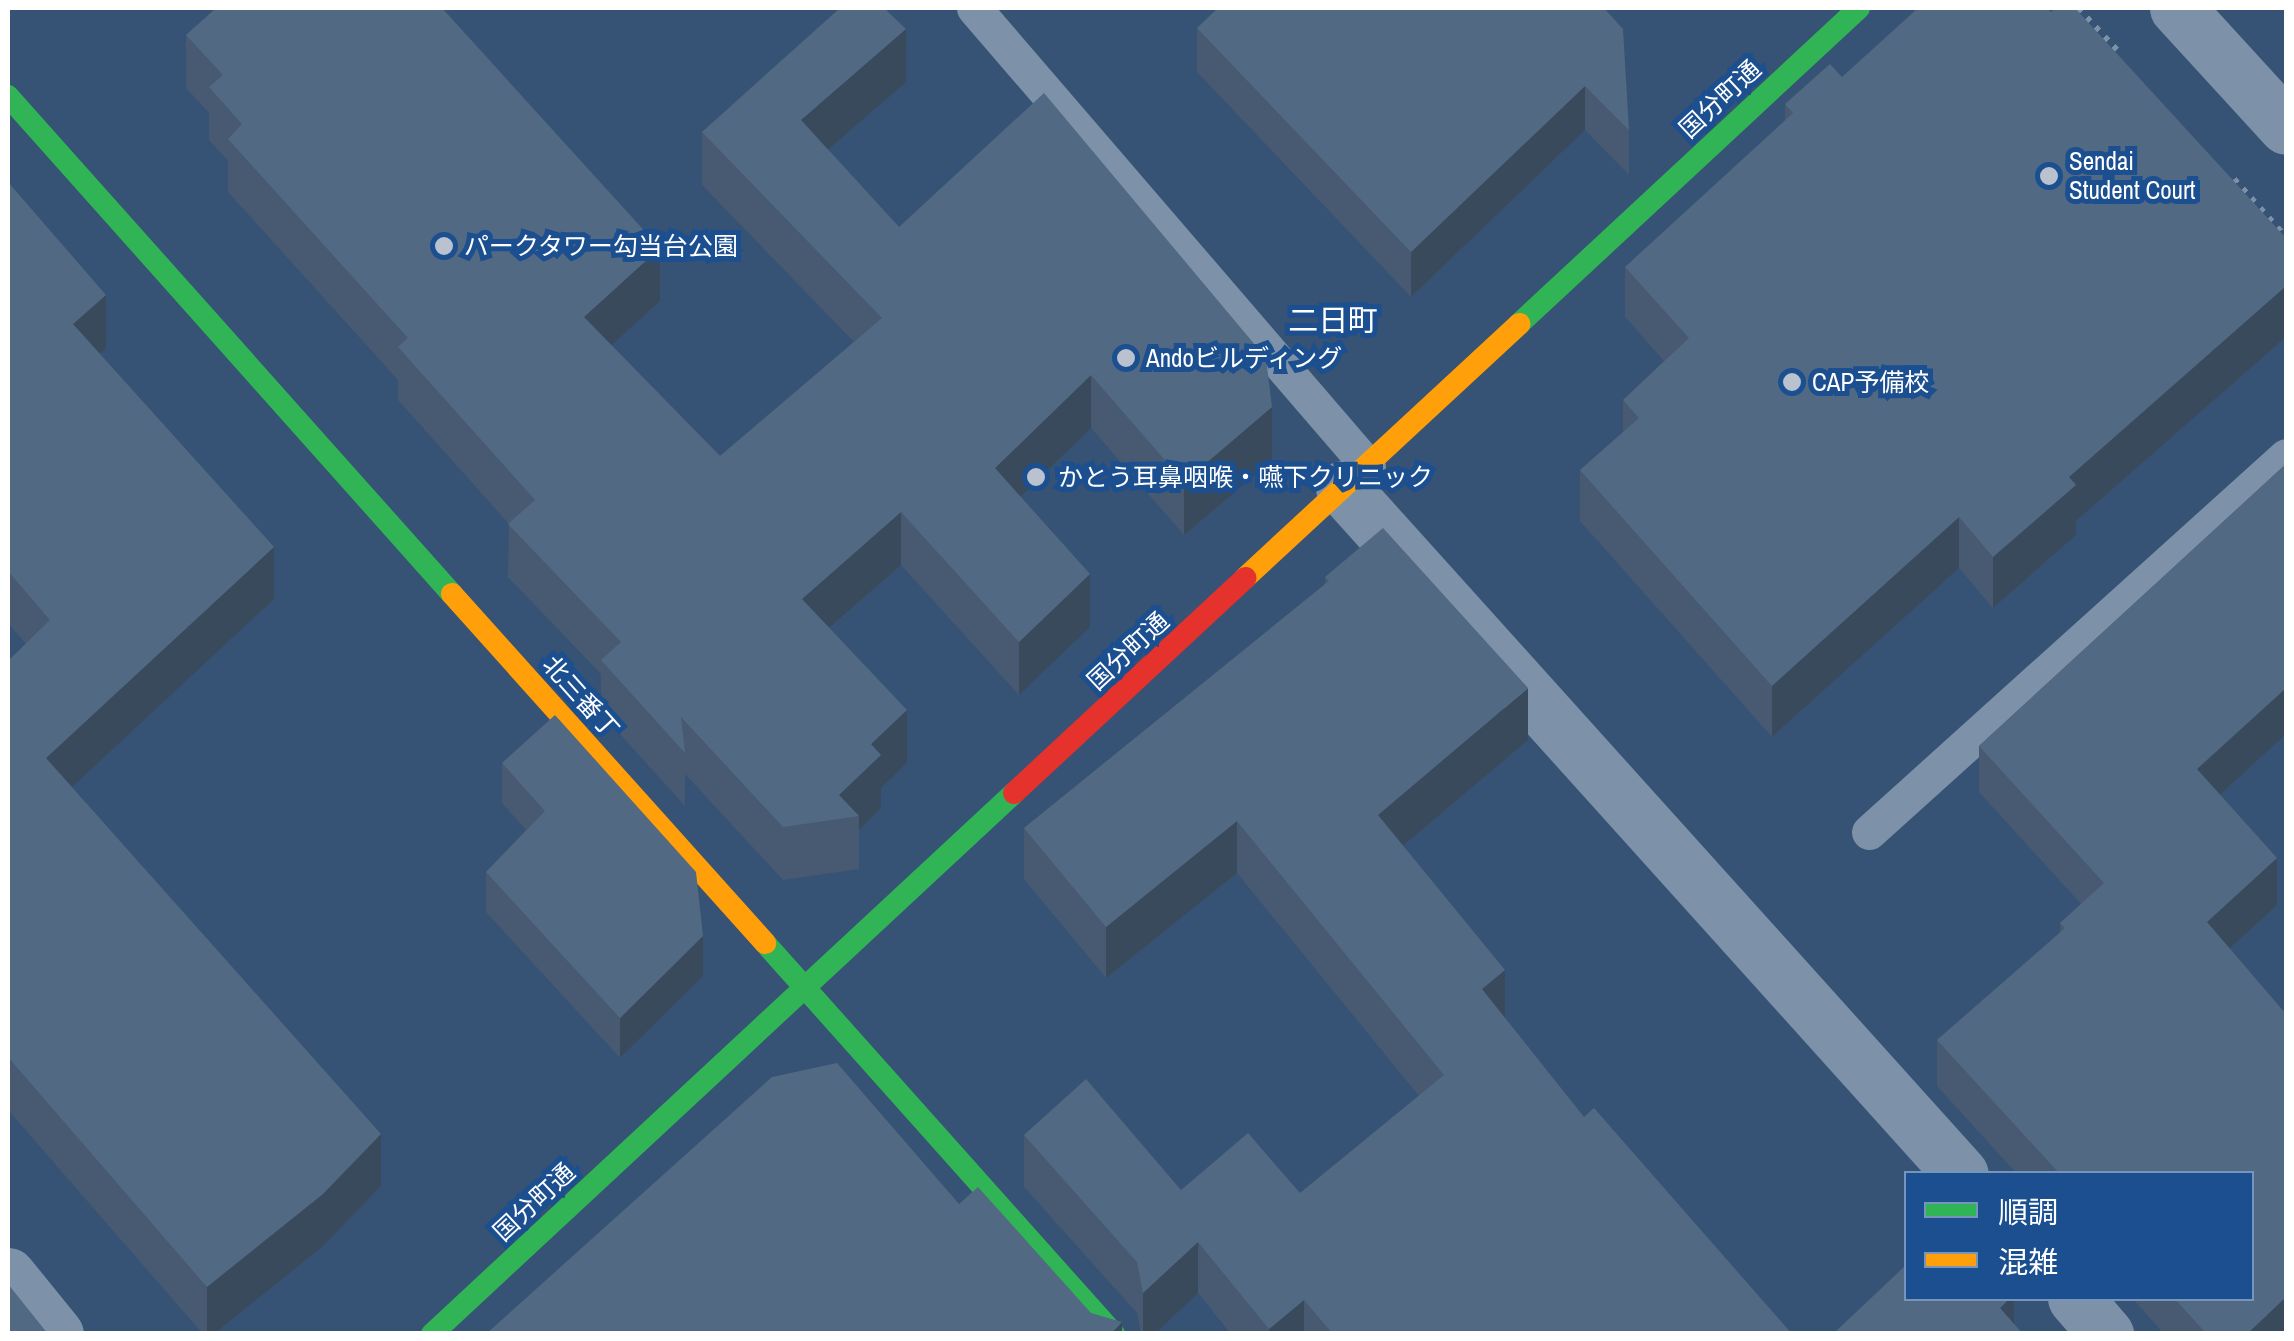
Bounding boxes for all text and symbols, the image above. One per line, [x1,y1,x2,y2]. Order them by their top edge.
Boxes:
street label: 国分町通 [1673,54,1767,144]
place label: Sendai Student Court [2069,147,2195,206]
marker: Sendai Student Court [2038,165,2060,187]
place label: パークタワー勾当台公園 [464,231,739,261]
marker: パークタワー勾当台公園 [433,235,455,257]
district label: 二日町 [1288,302,1378,338]
place label: Andoビルディング [1146,343,1344,373]
marker: Andoビルディング [1115,347,1137,369]
place label: CAP予備校 [1812,367,1929,397]
marker: CAP予備校 [1781,371,1803,393]
place label: かとう耳鼻咽喉・嚥下クリニック [1058,462,1433,492]
marker: かとう耳鼻咽喉・嚥下クリニック [1023,464,1049,490]
street label: 国分町通 [1081,606,1175,696]
street label: 北三番丁 [536,650,626,744]
street label: 国分町通 [487,1157,581,1247]
legend [1904,1171,2254,1301]
text: 順調 [1998,1192,2058,1232]
text: 混雑 [1998,1242,2058,1282]

